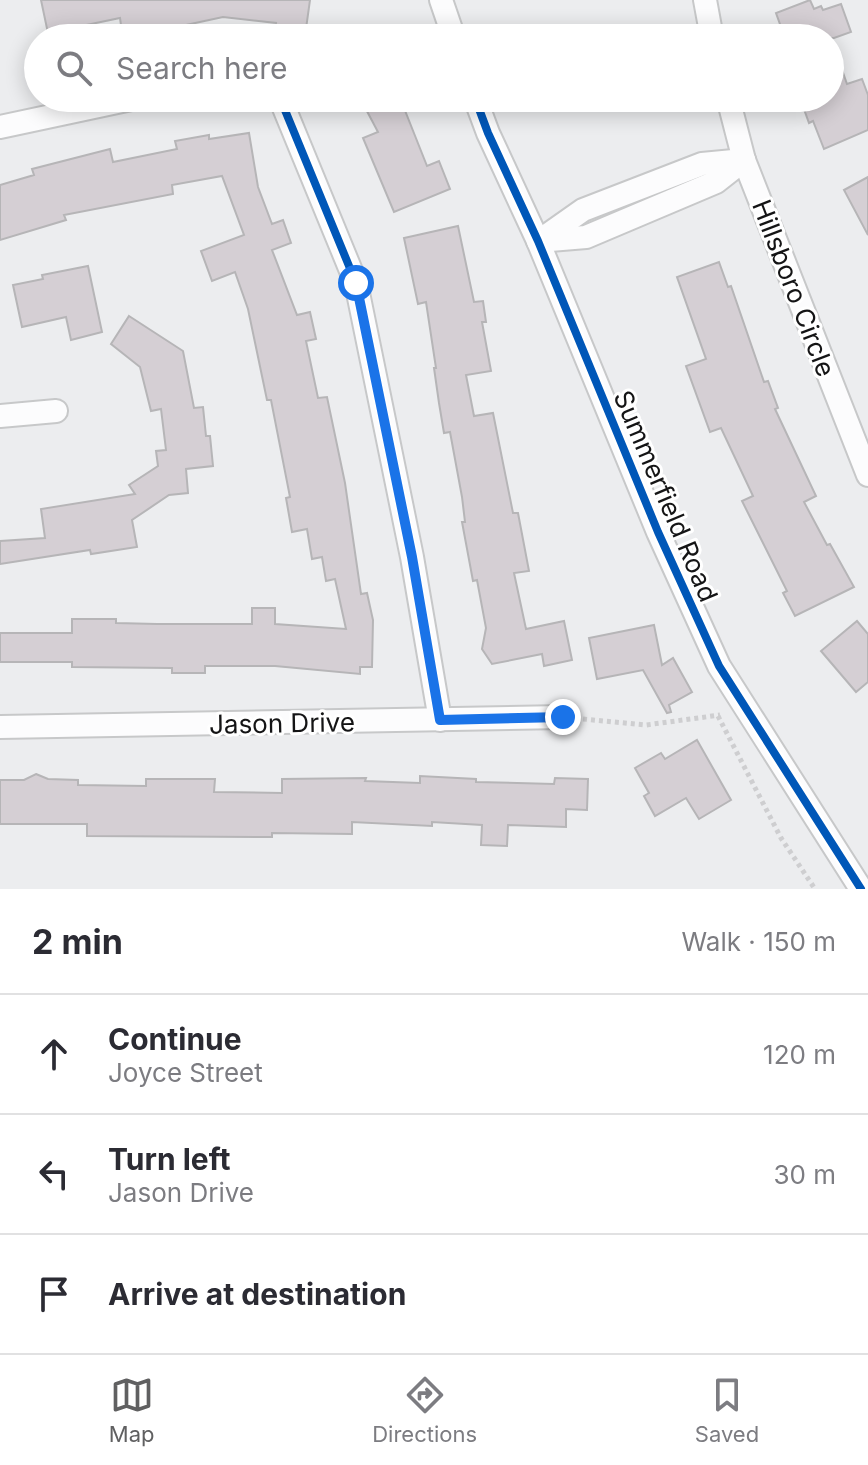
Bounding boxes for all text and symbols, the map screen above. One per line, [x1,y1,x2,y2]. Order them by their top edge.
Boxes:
search box [24,24,844,112]
icon: search [52,46,96,90]
text: Search here [116,50,288,86]
street label: Hillsboro Circle [746,195,842,381]
route start [338,265,374,301]
street label: Summerfield Road [608,386,724,606]
route end [545,699,581,735]
street label: Jason Drive [209,706,355,740]
text: 2 min [32,921,123,962]
text: Walk · 150 m [682,926,836,957]
text: Continue [108,1021,242,1057]
icon: ahead [32,1032,76,1076]
text: 120 m [763,1039,836,1070]
text: Joyce Street [108,1057,263,1088]
text: Turn left [108,1141,230,1177]
icon: left [32,1152,76,1196]
text: 30 m [773,1159,836,1190]
text: Jason Drive [108,1177,254,1208]
icon: arrive [32,1272,76,1316]
text: Arrive at destination [108,1276,406,1312]
tab: Map [109,1373,155,1447]
tab: Directions [372,1373,477,1447]
tab: Saved [695,1373,759,1447]

